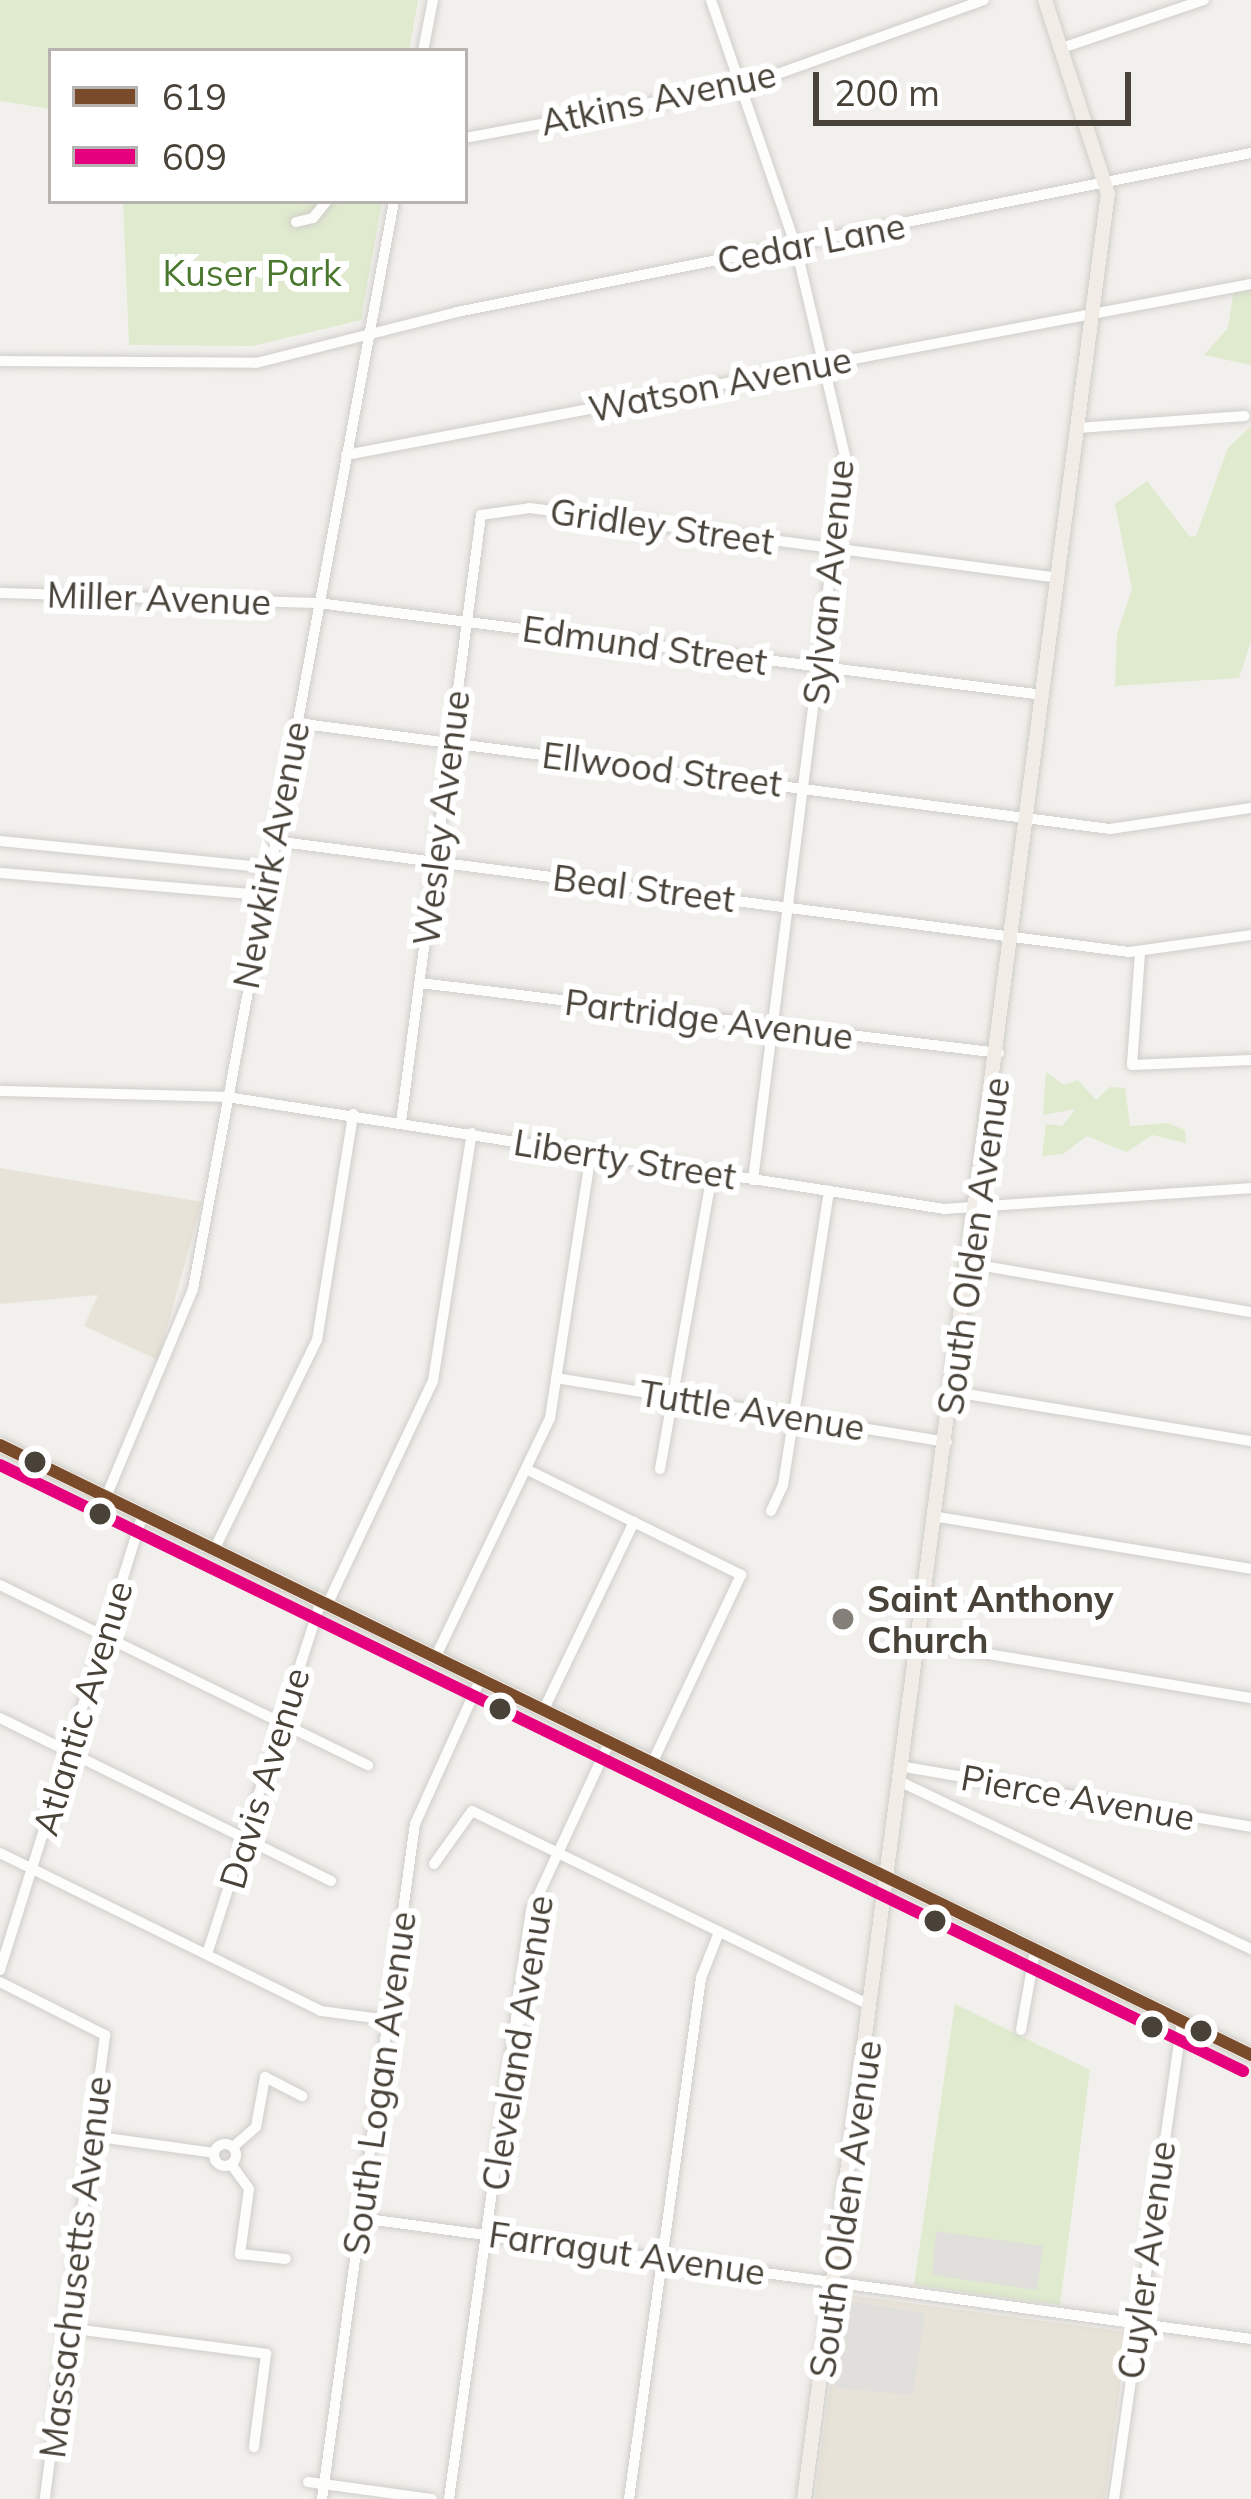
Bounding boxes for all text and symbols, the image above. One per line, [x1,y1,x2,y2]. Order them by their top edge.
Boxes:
legend [48,48,468,204]
scale bar [819,48,1137,122]
street label: Atkins Avenue [536,52,780,144]
text: 200 m [834,70,940,115]
text: 619 [162,74,227,119]
text: 609 [162,134,227,179]
street label: Cedar Lane [713,204,909,282]
park label: Kuser Park [163,251,341,295]
street label: Watson Avenue [585,337,855,431]
street label: Sylvan Avenue [794,457,862,707]
street label: Gridley Street [547,489,777,563]
street label: Miller Avenue [46,573,272,623]
street label: Edmund Street [520,606,770,684]
street label: Wesley Avenue [404,688,478,948]
street label: Newkirk Avenue [224,718,318,992]
street label: Ellwood Street [540,733,784,805]
street label: Beal Street [550,855,738,921]
street label: Partridge Avenue [562,980,856,1058]
street label: South Olden Avenue [928,1075,1018,1417]
street label: Liberty Street [511,1120,739,1198]
street label: Tuttle Avenue [636,1371,868,1449]
unlabelled marker [24,1451,46,1473]
unlabelled marker [89,1503,111,1525]
street label: Atlantic Avenue [23,1576,141,1840]
place label: Saint Anthony Church [867,1576,1114,1661]
marker: Saint Anthony Church [830,1606,856,1632]
street label: Davis Avenue [210,1662,318,1894]
unlabelled marker [489,1698,511,1720]
street label: Pierce Avenue [958,1755,1198,1839]
street label: Cleveland Avenue [472,1892,562,2194]
street label: South Logan Avenue [334,1909,424,2257]
unlabelled marker [924,1910,946,1932]
unlabelled marker [1141,2016,1163,2038]
unlabelled marker [1190,2020,1212,2042]
street label: South Olden Avenue [800,2038,890,2380]
street label: Massachusetts Avenue [30,2074,120,2460]
street label: Cuyler Avenue [1108,2138,1184,2382]
street label: Farragut Avenue [486,2212,768,2294]

